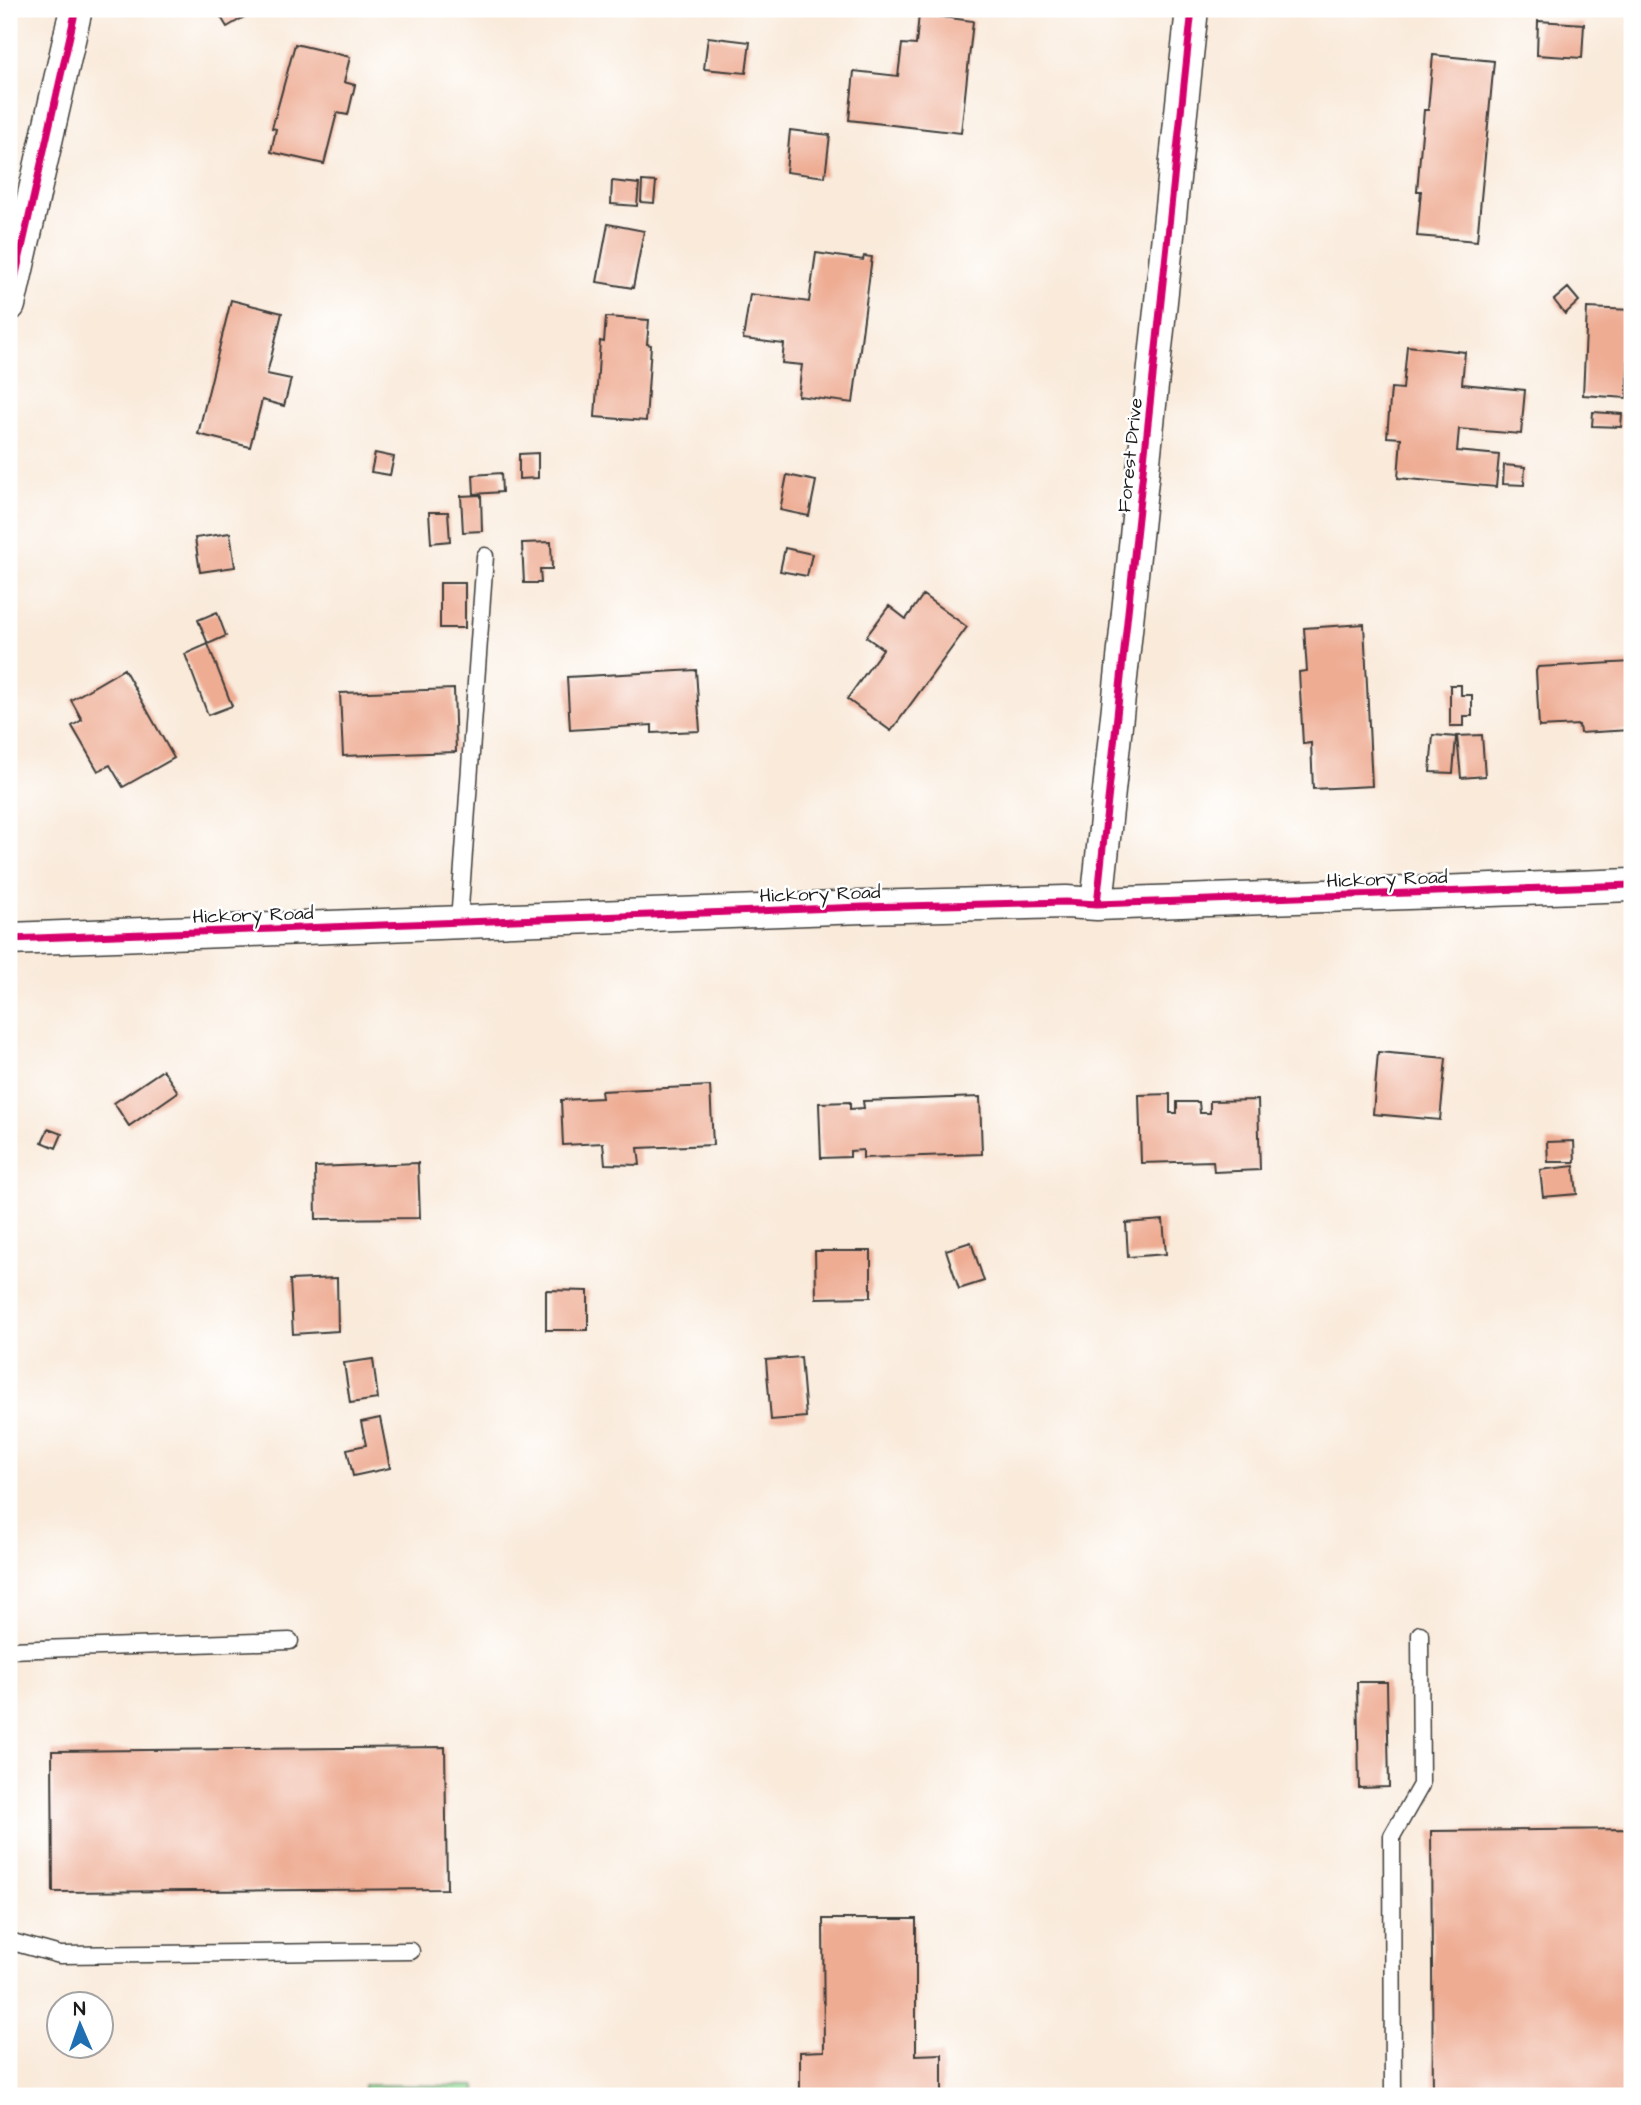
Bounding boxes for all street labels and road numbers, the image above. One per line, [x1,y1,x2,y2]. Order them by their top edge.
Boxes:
street label: Forest Drive [1111,396,1150,514]
street label: Hickory Road [1326,864,1448,896]
street label: Hickory Road [759,879,881,911]
street label: Hickory Road [192,900,314,932]

